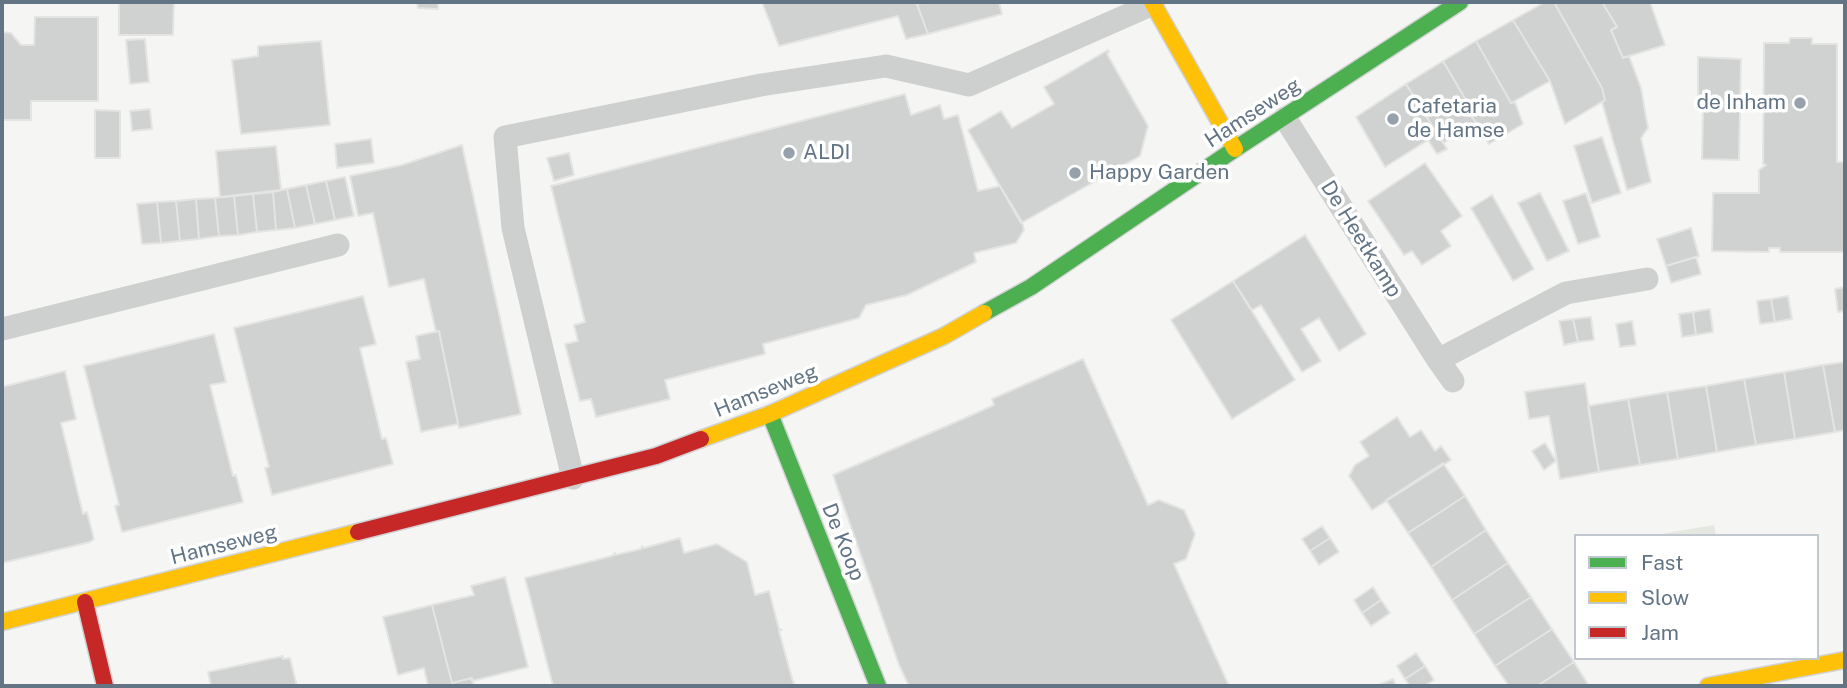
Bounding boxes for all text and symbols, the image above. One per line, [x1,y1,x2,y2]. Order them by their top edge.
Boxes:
street label: Hamseweg [1200,73,1306,153]
place label: de Inham [1697,90,1786,116]
place label: Cafetaria de Hamse [1407,94,1505,144]
marker: de Inham [1792,95,1808,111]
marker: Cafetaria de Hamse [1385,111,1401,127]
place label: ALDI [803,140,851,166]
marker: ALDI [781,145,797,161]
place label: Happy Garden [1089,160,1229,186]
marker: Happy Garden [1067,165,1083,181]
street label: De Heetkamp [1315,176,1407,302]
street label: Hamseweg [711,359,821,423]
street label: De Koop [816,499,870,585]
street label: Hamseweg [168,520,280,570]
legend [1574,534,1819,660]
text: Fast [1641,550,1683,575]
text: Slow [1641,585,1689,610]
text: Jam [1641,620,1679,645]

